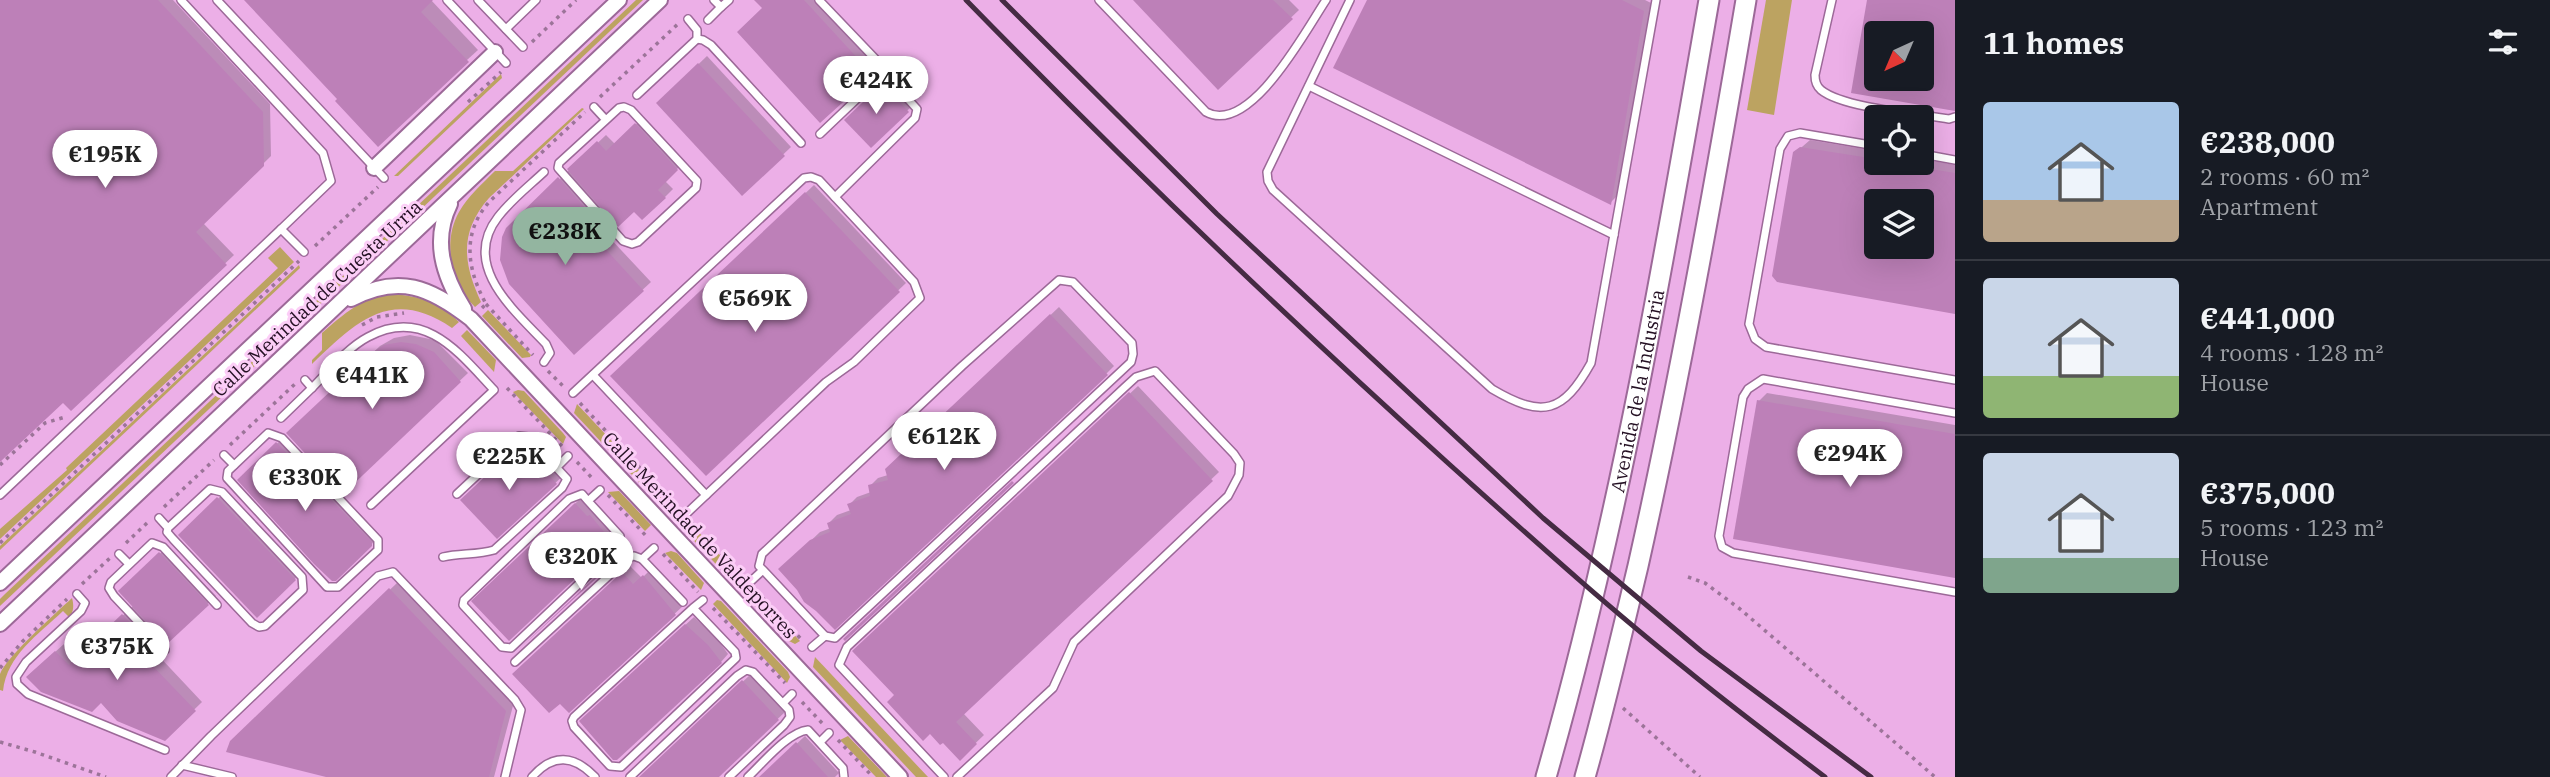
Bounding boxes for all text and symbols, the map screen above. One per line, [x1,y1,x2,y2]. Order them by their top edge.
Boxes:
north arrow [1864,21,1934,91]
map controls [1864,21,1934,259]
text: 11 homes [1983,23,2124,62]
icon: filters [2484,23,2522,61]
pin: €424K [827,57,925,116]
text: €424K [839,64,913,94]
button: locate [1864,105,1934,175]
text: €238,000 [2200,122,2335,161]
pin: €195K [56,130,154,190]
icon: home [2039,130,2123,214]
text: €195K [68,138,142,168]
text: 2 rooms · 60 m² [2200,161,2370,191]
button: layers [1864,189,1934,259]
text: Apartment [2200,191,2318,221]
street label: Calle Merindad de Cuesta Urria [207,194,427,402]
pin: €238K [516,208,614,267]
text: €238K [528,215,602,245]
pin: €569K [706,274,804,334]
text: €569K [718,282,792,312]
street label: Avenida de la Industria [1605,287,1669,495]
text: €441,000 [2200,298,2335,337]
icon: home [2039,306,2123,390]
text: 4 rooms · 128 m² [2200,337,2383,367]
pin: €441K [323,352,421,411]
text: €441K [335,359,409,389]
text: House [2200,367,2269,397]
pin: €612K [895,412,993,472]
text: €612K [907,420,981,450]
street label: Calle Merindad de Valdeporres [598,427,802,643]
pin: €294K [1801,430,1899,489]
pin: €225K [460,433,558,492]
text: €294K [1813,437,1887,467]
text: €225K [472,440,546,470]
pin: €330K [256,454,354,513]
text: €330K [268,461,342,491]
text: €375,000 [2200,473,2335,512]
icon: home [2039,481,2123,565]
text: 5 rooms · 123 m² [2200,512,2383,542]
pin: €320K [532,532,630,592]
text: €320K [544,540,618,570]
text: House [2200,542,2269,572]
pin: €375K [68,622,166,682]
text: €375K [80,630,154,660]

